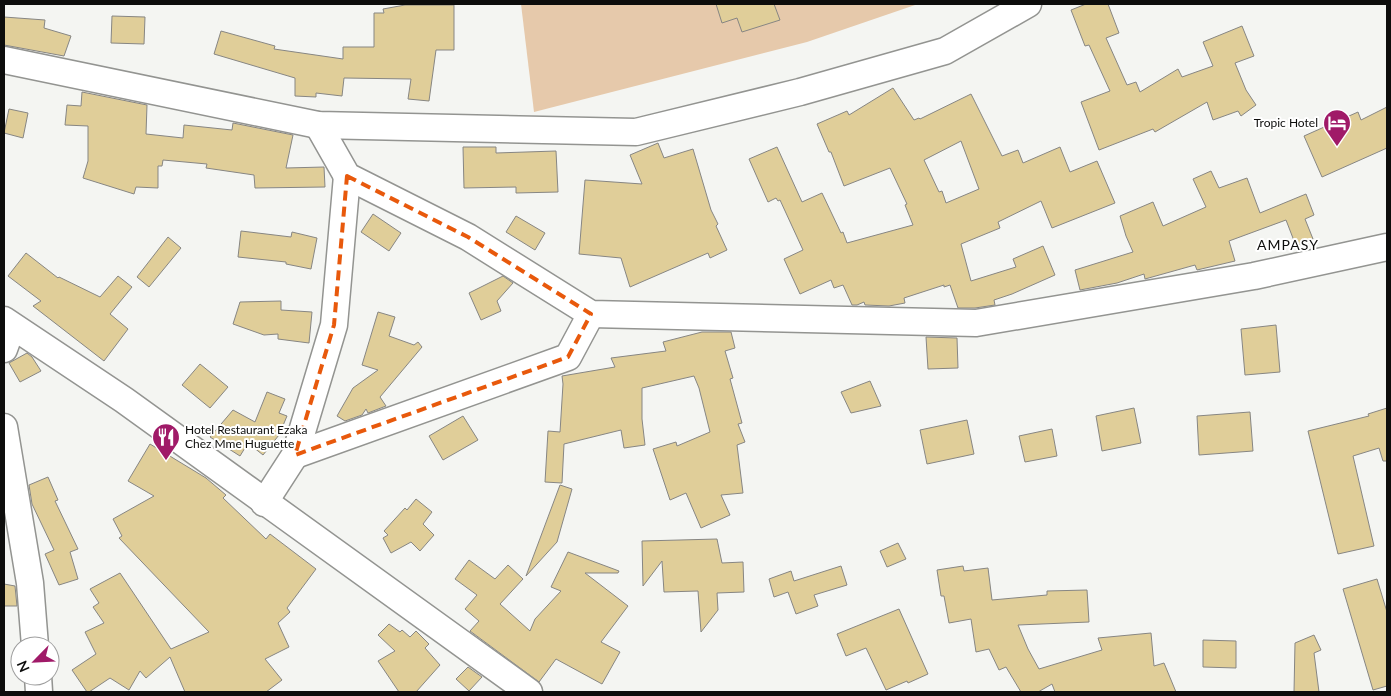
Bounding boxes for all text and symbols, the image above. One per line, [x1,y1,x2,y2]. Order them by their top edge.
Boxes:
hotel icon: Tropic Hotel [1322,108,1352,147]
place label: Tropic Hotel [1254,115,1318,130]
district label: AMPASY [1257,236,1319,253]
restaurant icon: Hotel Restaurant Ezaka Chez Mme Huguette [151,422,181,461]
place label: Hotel Restaurant Ezaka Chez Mme Huguette [185,422,307,451]
north arrow [10,636,60,686]
text: N [13,658,33,675]

